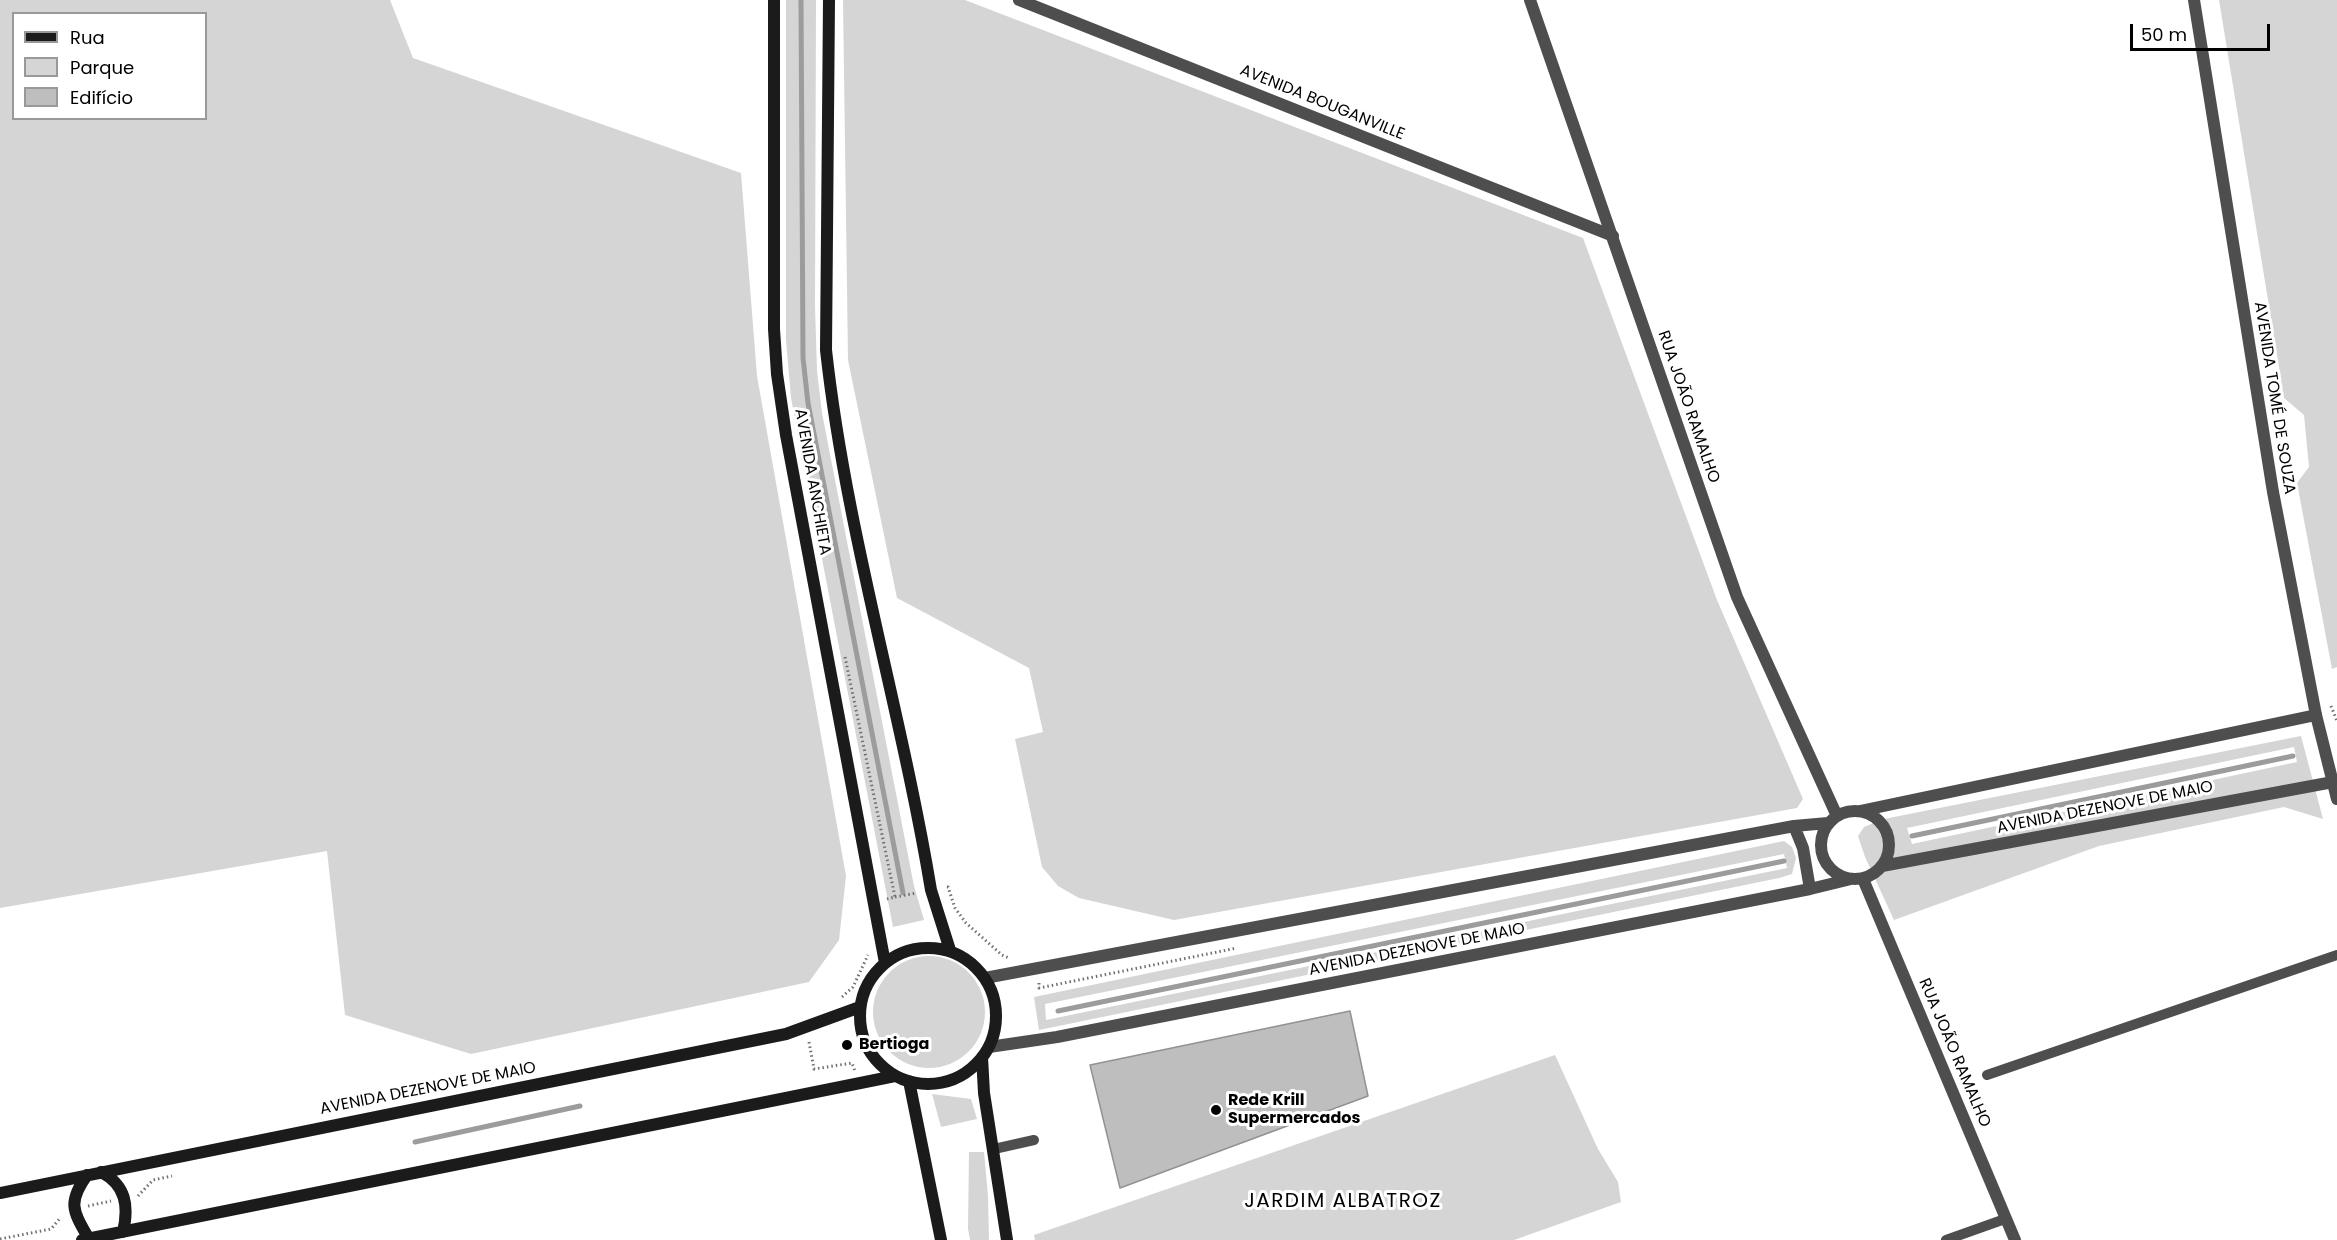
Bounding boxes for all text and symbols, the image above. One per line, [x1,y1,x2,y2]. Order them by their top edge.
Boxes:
legend [12,12,207,120]
scale bar [2133,12,2272,50]
text: 50 m [2141,22,2187,47]
text: Rua [70,25,105,50]
text: Parque [70,55,134,80]
street label: AVENIDA BOUGANVILLE [1237,61,1407,145]
text: Edifício [70,85,133,110]
street label: AVENIDA TOMÉ DE SOUZA [2249,300,2299,496]
street label: RUA JOÃO RAMALHO [1653,328,1723,486]
street label: AVENIDA ANCHIETA [790,407,834,557]
street label: AVENIDA DEZENOVE DE MAIO [1995,778,2215,838]
street label: AVENIDA DEZENOVE DE MAIO [1307,920,1527,980]
street label: RUA JOÃO RAMALHO [1914,976,1994,1130]
place label: Bertioga [859,1035,929,1055]
marker: Bertioga [840,1038,854,1052]
street label: AVENIDA DEZENOVE DE MAIO [318,1059,538,1119]
place label: Rede Krill Supermercados [1228,1091,1360,1129]
marker: Rede Krill Supermercados [1209,1103,1223,1117]
district label: JARDIM ALBATROZ [1244,1190,1442,1214]

